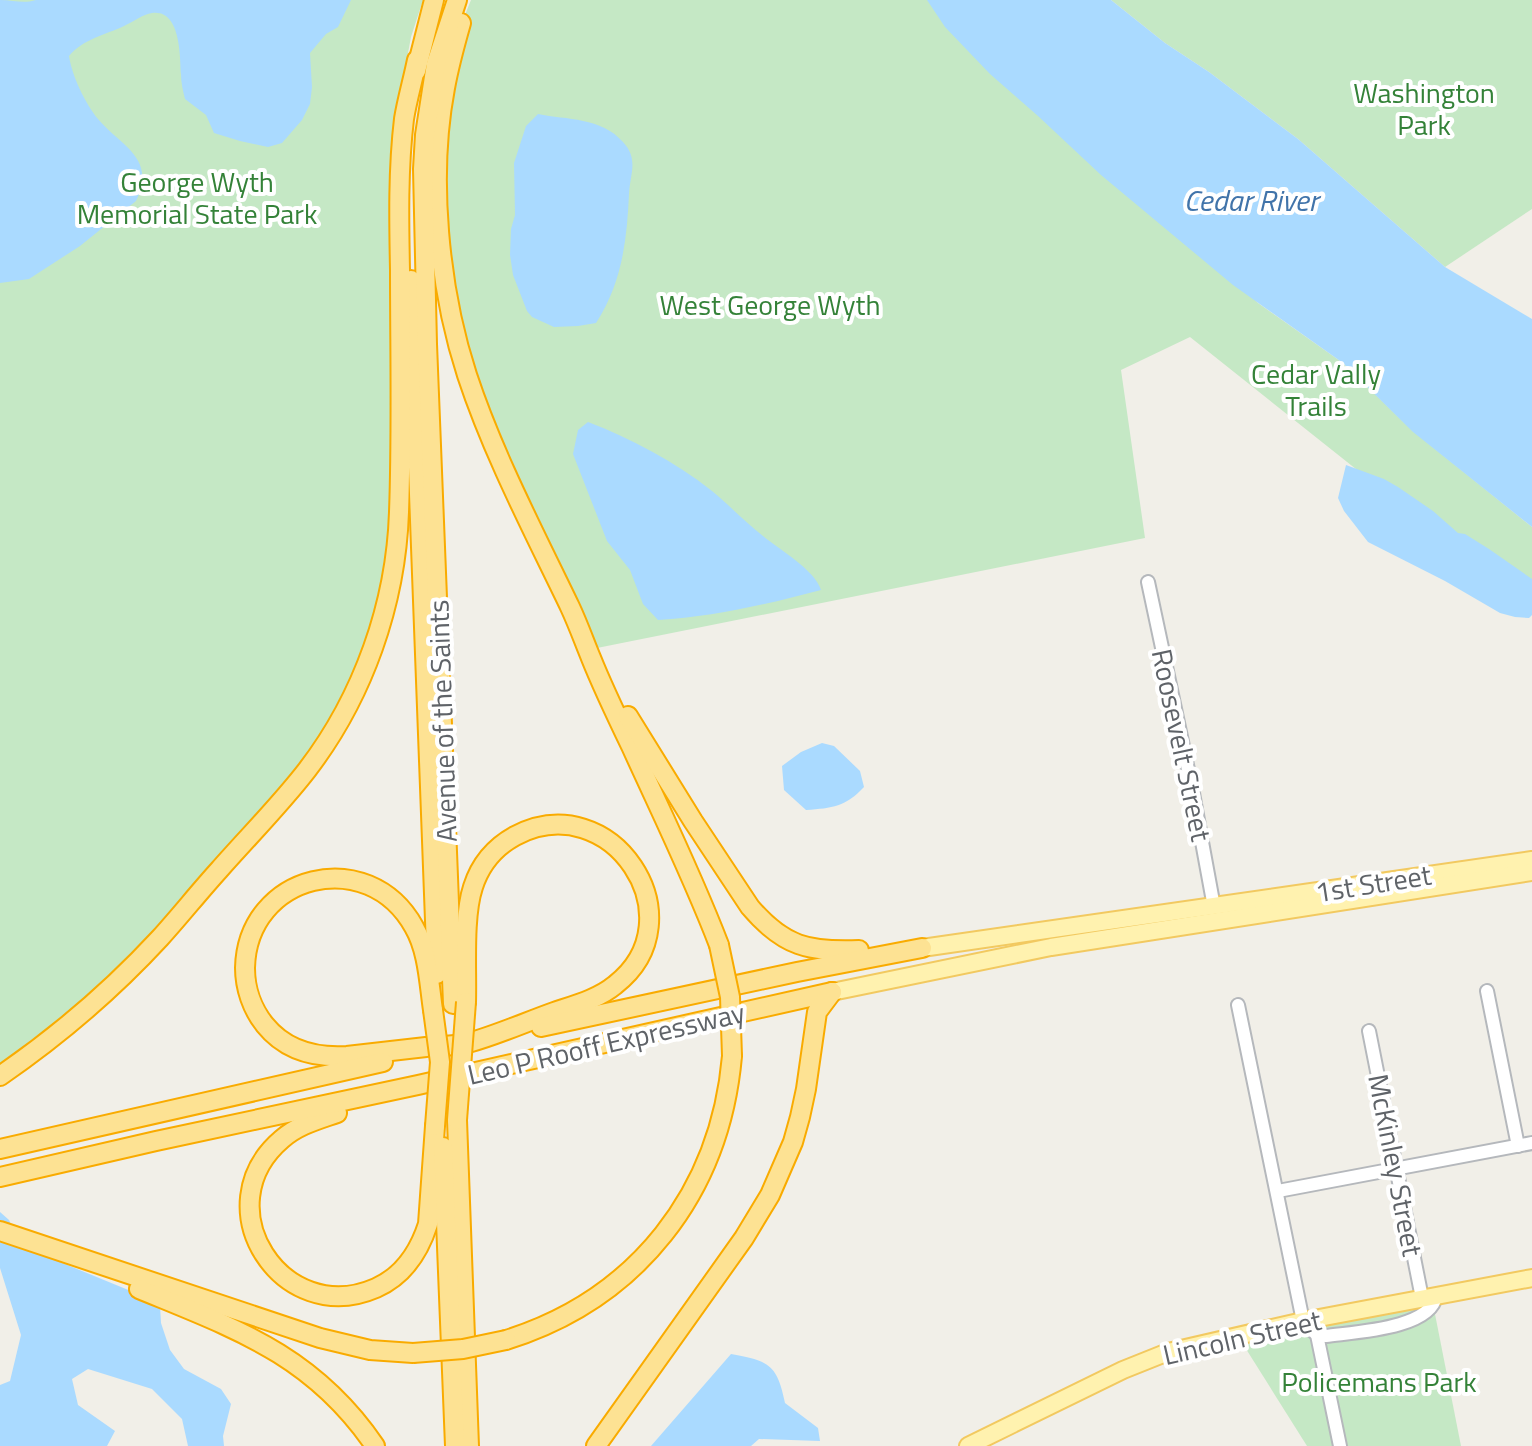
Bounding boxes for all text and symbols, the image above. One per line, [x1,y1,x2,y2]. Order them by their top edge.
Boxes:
park label: Washington Park [1353,71,1495,146]
park label: George Wyth Memorial State Park [77,160,317,235]
water label: Cedar River [1184,177,1322,223]
park label: West George Wyth [660,283,880,326]
park label: Cedar Vally Trails [1251,352,1381,427]
street label: Avenue of the Saints [416,599,468,843]
street label: Roosevelt Street [1141,645,1223,845]
street label: 1st Street [1312,853,1434,913]
street label: Leo P Rooff Expressway [463,990,749,1096]
street label: McKinley Street [1357,1070,1435,1260]
street label: Lincoln Street [1159,1298,1326,1376]
park label: Policemans Park [1281,1360,1477,1403]

